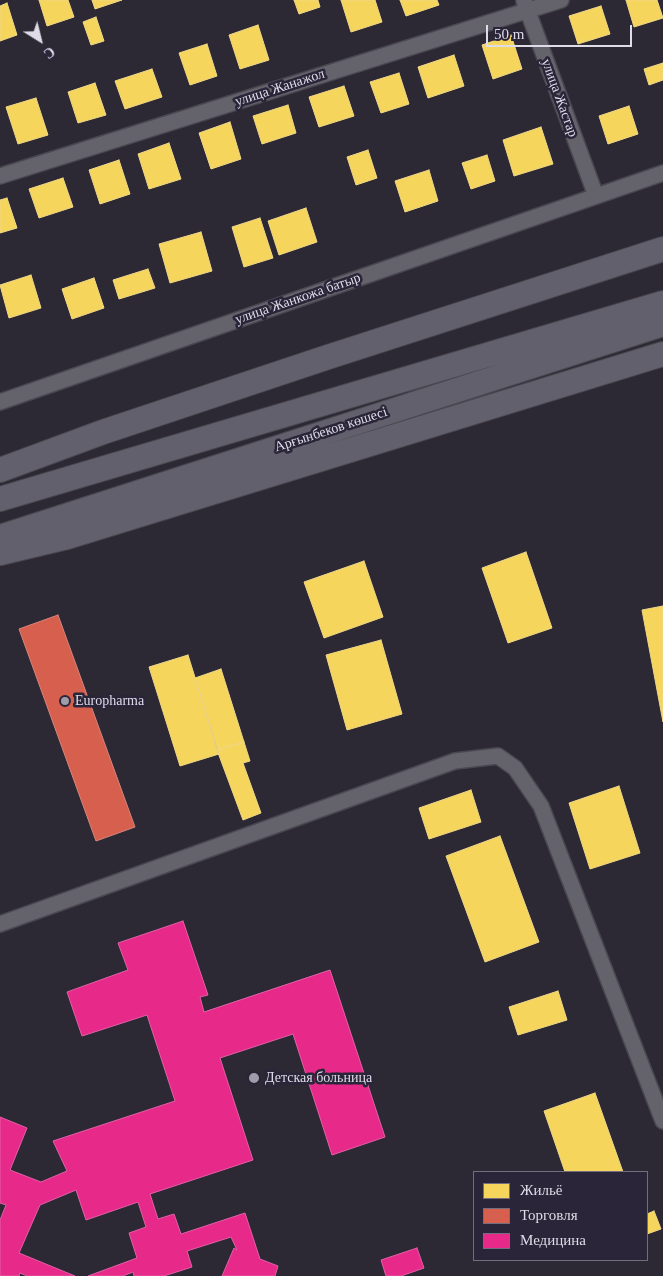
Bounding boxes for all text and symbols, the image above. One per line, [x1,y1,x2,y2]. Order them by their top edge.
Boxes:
north arrow [15,15,65,65]
scale bar [488,15,634,47]
text: 50 m [494,26,524,42]
text: С [41,43,58,62]
street label: улица Жастар [537,57,581,139]
street label: улица Жанажол [233,66,327,110]
street label: улица Жанкожа батыр [233,270,363,328]
street label: Арғынбеков көшесі [273,404,389,456]
place label: Europharma [75,693,144,709]
marker: Europharma [59,695,71,707]
place label: Детская больница [265,1070,372,1086]
marker: Детская больница [247,1071,261,1085]
legend [473,1171,648,1261]
text: Жильё [520,1182,562,1198]
text: Торговля [520,1207,578,1223]
text: Медицина [520,1232,586,1248]

